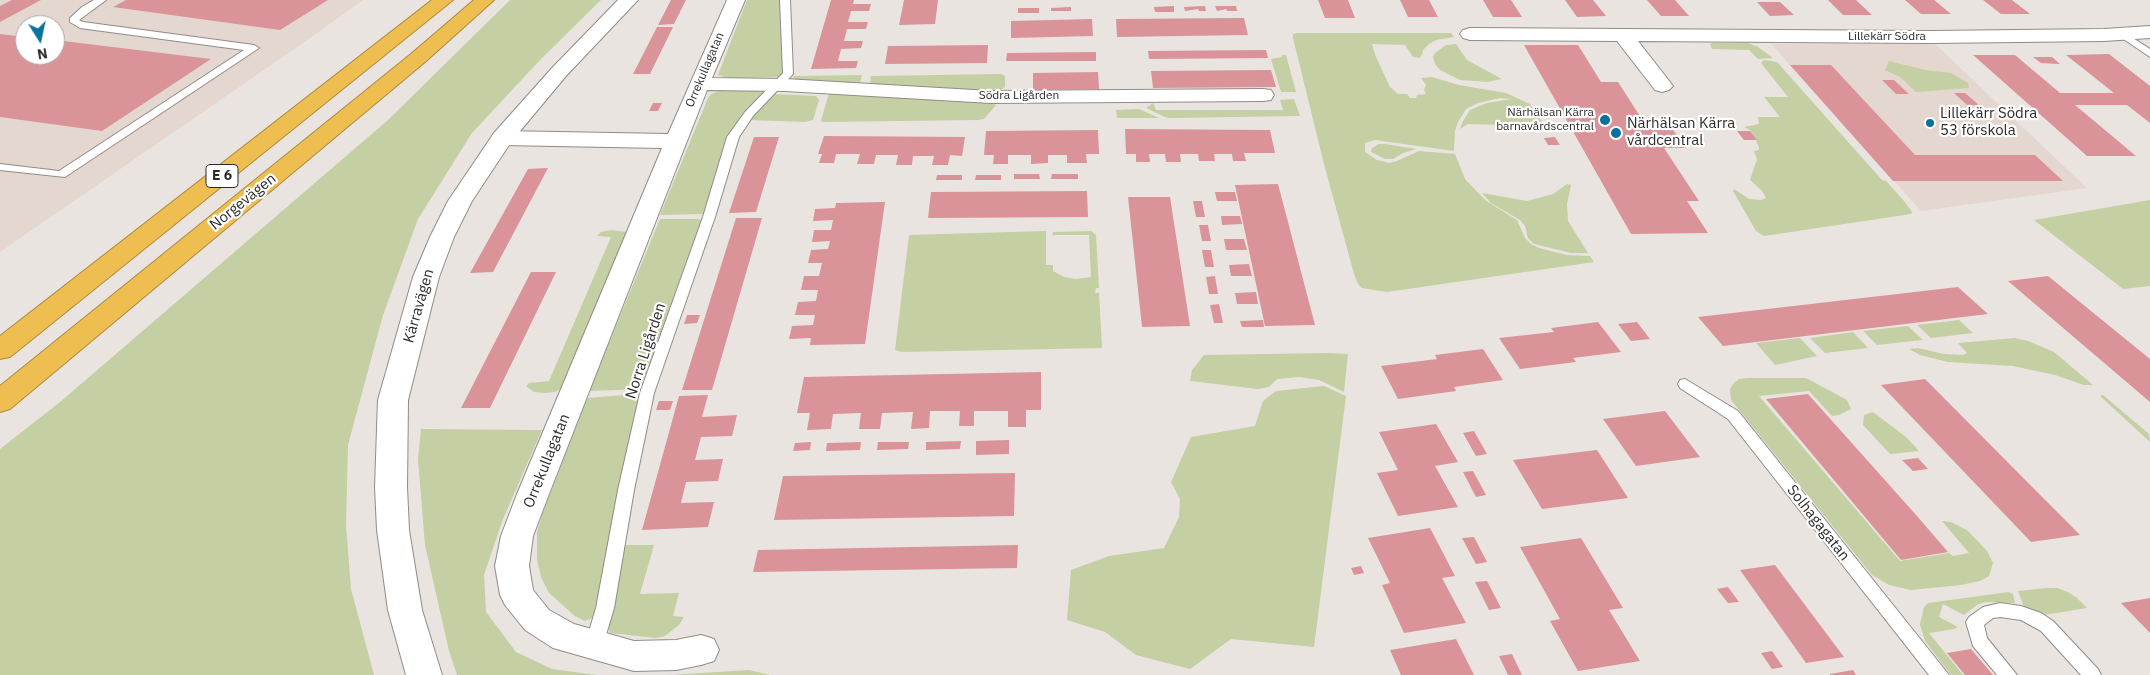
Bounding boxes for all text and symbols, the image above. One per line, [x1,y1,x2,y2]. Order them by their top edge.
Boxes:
north arrow [15,15,65,65]
street label: Orrekullagatan [683,30,727,110]
street label: Lillekärr Södra [1848,30,1926,44]
text: N [36,44,49,64]
street label: Södra Ligården [979,89,1059,103]
place label: Lillekärr Södra 53 förskola [1940,105,2037,140]
place label: Närhälsan Kärra barnavårdscentral [1496,106,1594,134]
marker: Närhälsan Kärra barnavårdscentral [1598,113,1612,127]
place label: Närhälsan Kärra vårdcentral [1627,115,1735,150]
marker: Lillekärr Södra 53 förskola [1924,117,1936,129]
marker: Närhälsan Kärra vårdcentral [1609,126,1623,140]
road number: E 6 [206,165,238,188]
street label: Norgevägen [206,170,280,234]
street label: Kärravägen [400,267,438,345]
street label: Norra Ligården [622,301,670,401]
street label: Orrekullagatan [520,411,574,511]
street label: Solhagagatan [1783,481,1853,565]

